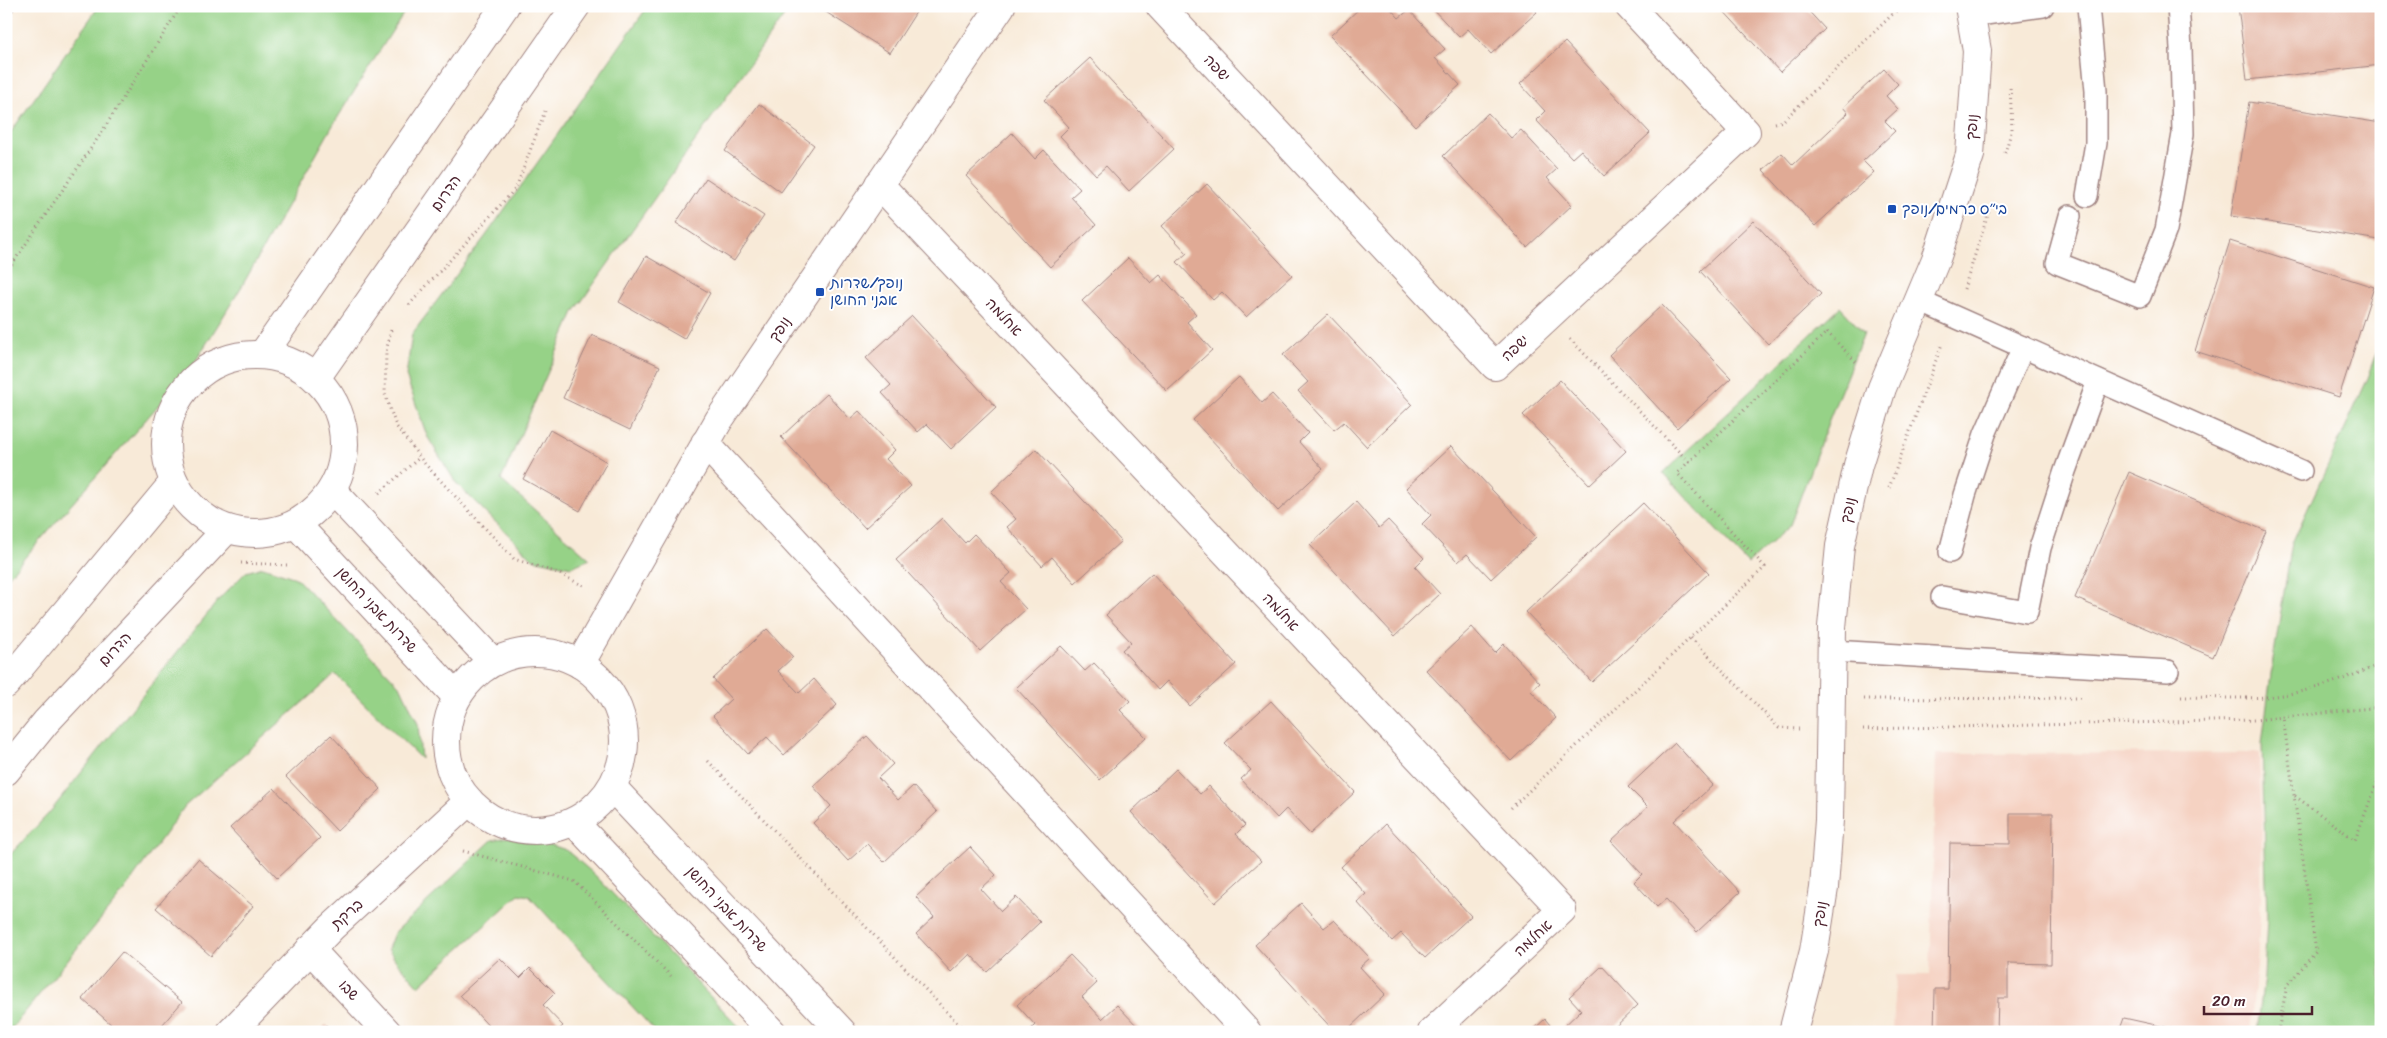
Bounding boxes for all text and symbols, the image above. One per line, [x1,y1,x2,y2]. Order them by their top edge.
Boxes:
street label: ישפה [1197,48,1237,88]
street label: נופך [1958,113,1986,141]
street label: הדרום [424,169,468,217]
place label: בי״ס כרמים/נופך [1902,196,2007,222]
marker: בי״ס כרמים/נופך [1886,203,1898,215]
place label: נופך/שדרות אבני החושן [829,270,903,313]
marker: נופך/שדרות אבני החושן [814,286,826,298]
street label: אחלמה [979,291,1029,343]
street label: נופך [762,311,798,347]
street label: ישפה [1495,328,1535,368]
street label: נופך [1833,494,1863,526]
street label: שדרות אבני החושן [330,561,424,659]
street label: אחלמה [1256,586,1306,638]
street label: הדרום [92,625,138,673]
street label: שדרות אבני החושן [680,860,774,958]
street label: ברקת [324,892,369,937]
street label: נופך [1805,899,1835,929]
street label: אחלמה [1507,913,1559,963]
street label: שבו [332,973,366,1007]
scale bar [2204,983,2312,1015]
text: 20 m [2212,988,2246,1014]

